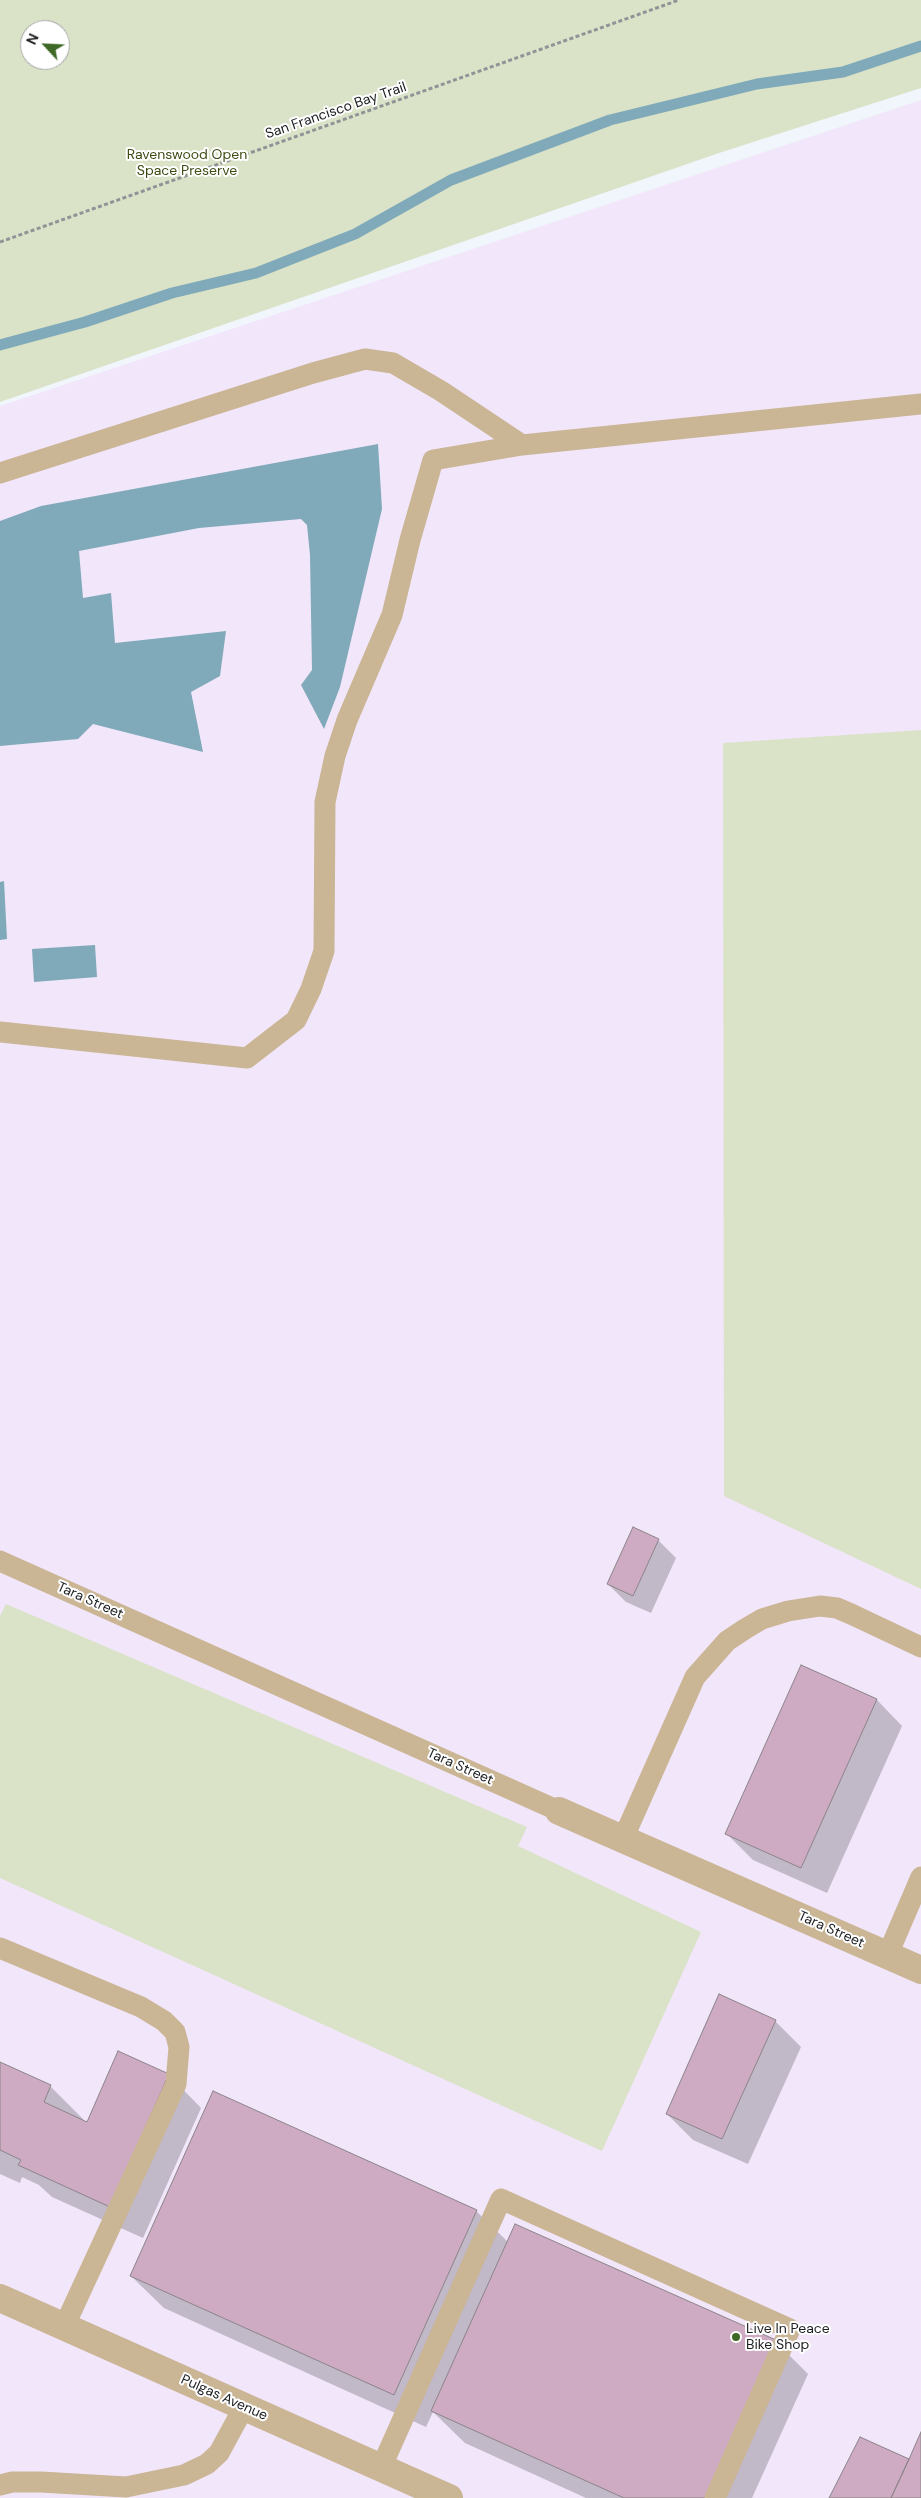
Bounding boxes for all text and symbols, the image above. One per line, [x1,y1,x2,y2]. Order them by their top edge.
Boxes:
north arrow [20,20,70,70]
text: N [22,31,43,48]
street label: San Francisco Bay Trail [263,79,409,143]
park label: Ravenswood Open Space Preserve [127,147,247,180]
street label: Tara Street [54,1579,126,1623]
street label: Tara Street [424,1745,496,1789]
street label: Tara Street [795,1908,867,1952]
place label: Live In Peace Bike Shop [746,2321,830,2354]
marker: Live In Peace Bike Shop [730,2331,742,2343]
street label: Pulgas Avenue [178,2371,270,2425]

